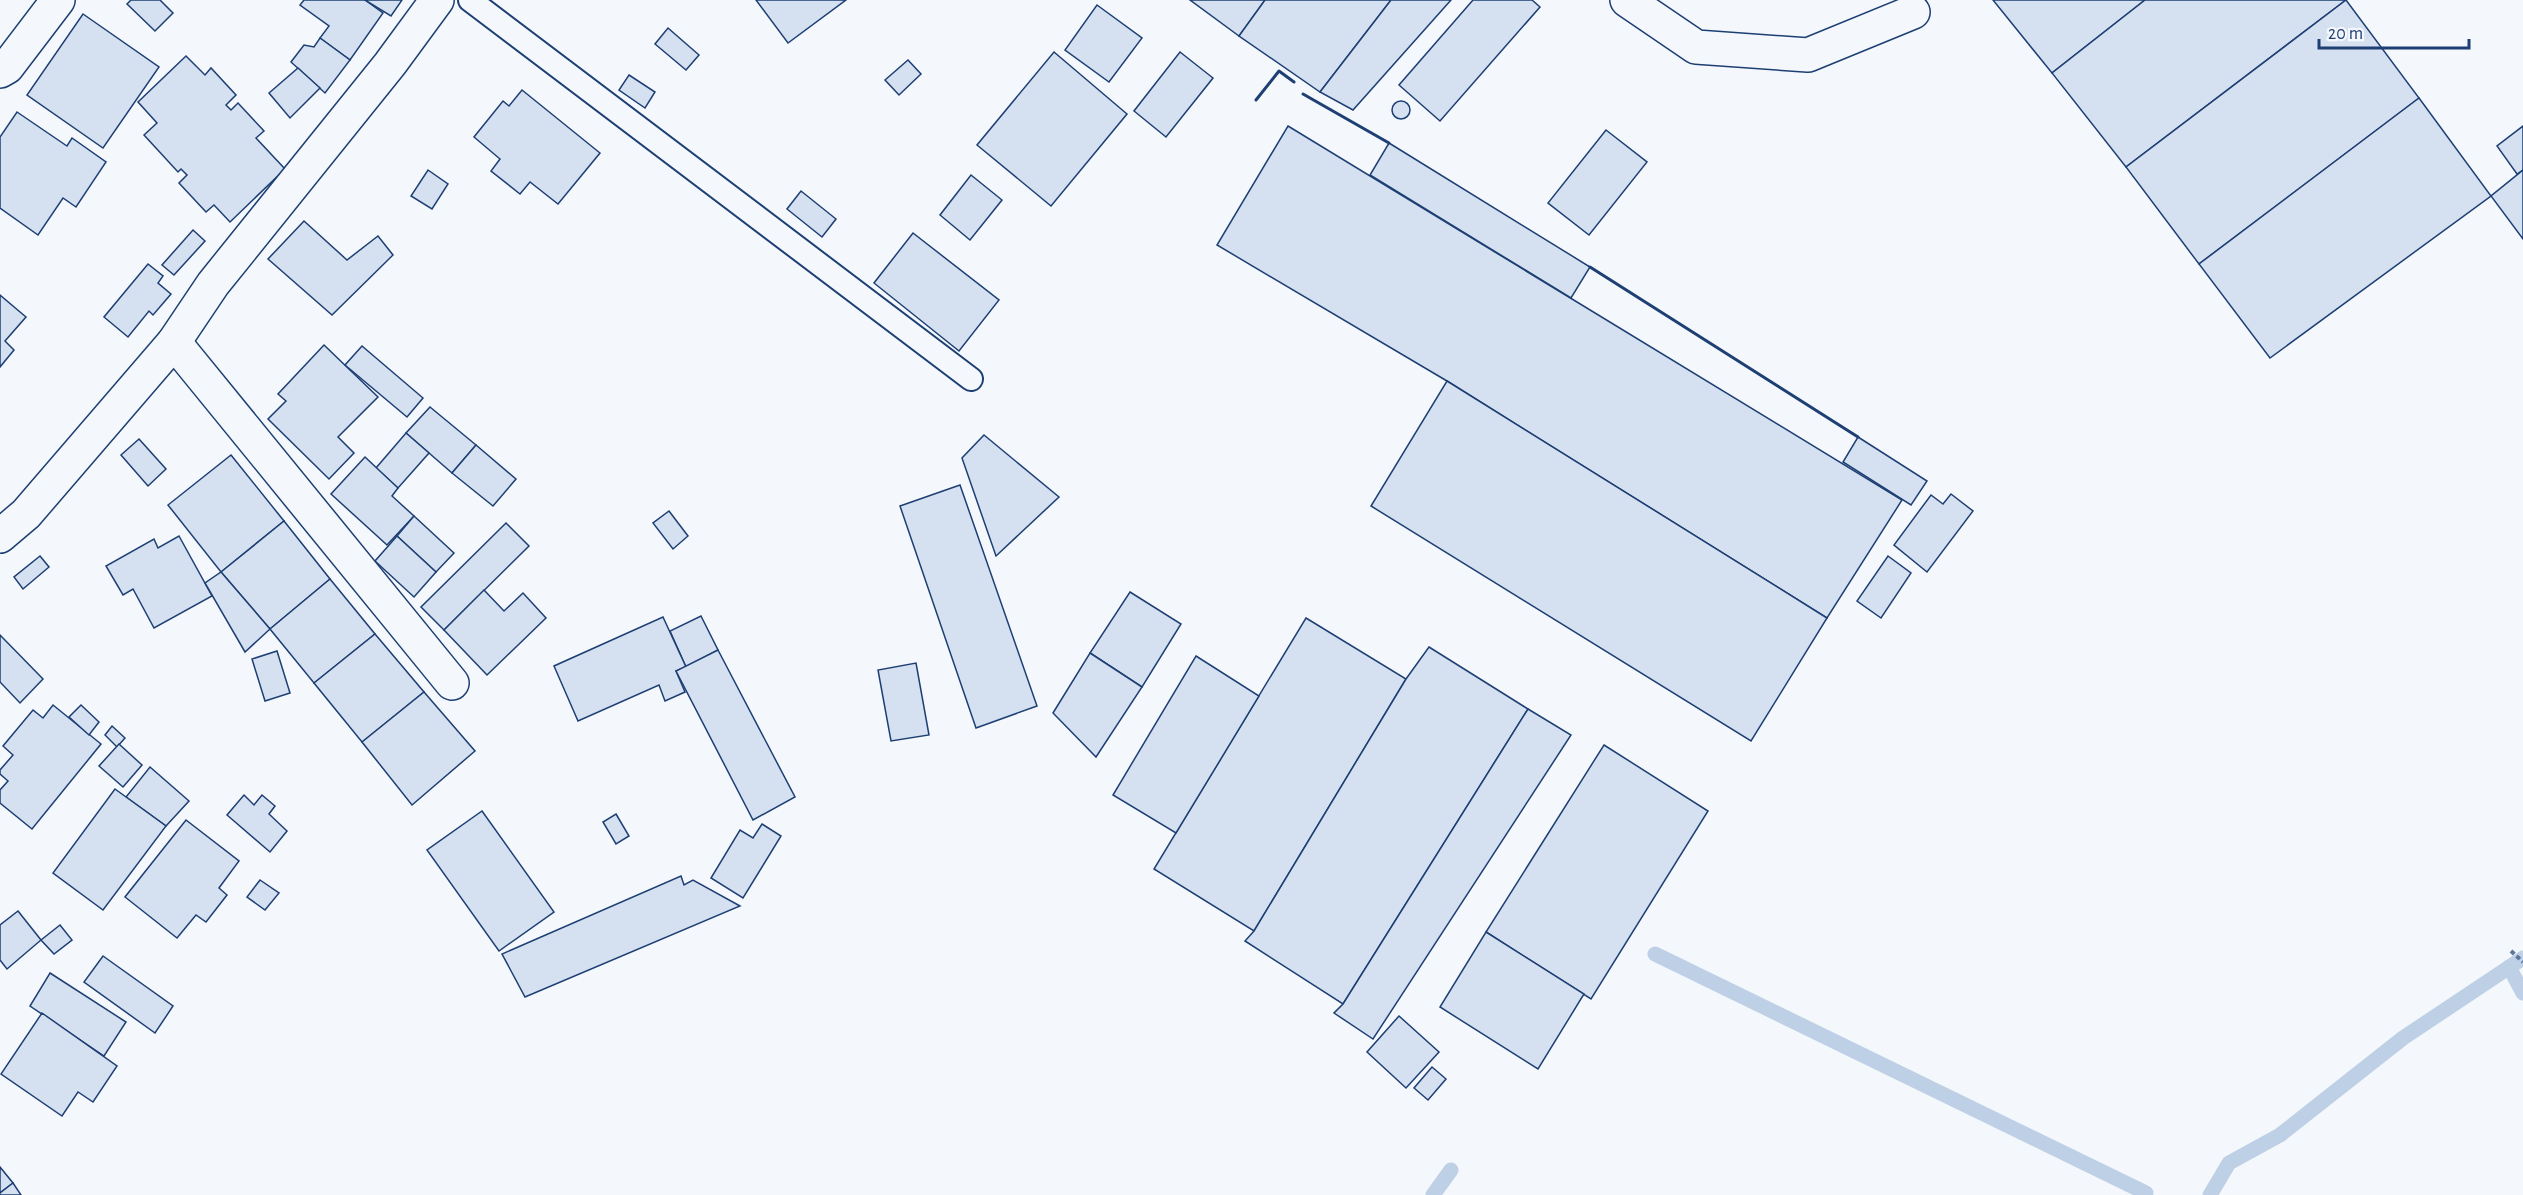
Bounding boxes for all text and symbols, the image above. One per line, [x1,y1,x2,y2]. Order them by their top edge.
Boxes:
scale bar [2319,12,2469,50]
text: 20 m [2328,25,2363,43]

